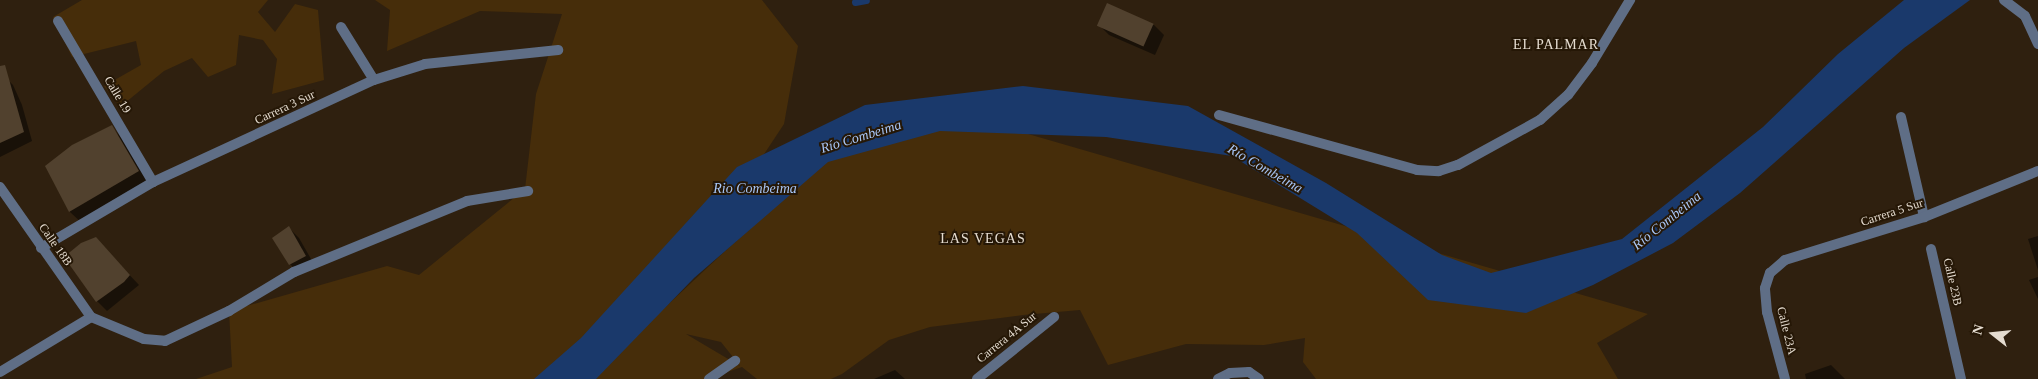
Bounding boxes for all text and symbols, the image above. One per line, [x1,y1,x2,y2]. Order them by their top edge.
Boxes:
district label: EL PALMAR [1512,37,1600,53]
street label: Calle 19 [100,74,134,116]
street label: Carrera 3 Sur [253,88,317,128]
water label: Río Combeima [819,117,903,157]
water label: Río Combeima [1225,141,1305,197]
water label: Rio Combeima [713,181,797,197]
water label: Río Combeima [1629,188,1705,254]
street label: Carrera 5 Sur [1859,196,1925,230]
street label: Calle 18B [35,221,75,269]
district label: LAS VEGAS [939,231,1027,247]
street label: Calle 23B [1940,257,1964,307]
street label: Calle 23A [1773,305,1799,357]
street label: Carrera 4A Sur [974,309,1040,367]
north arrow [1968,309,2018,359]
text: N [1969,323,1987,337]

